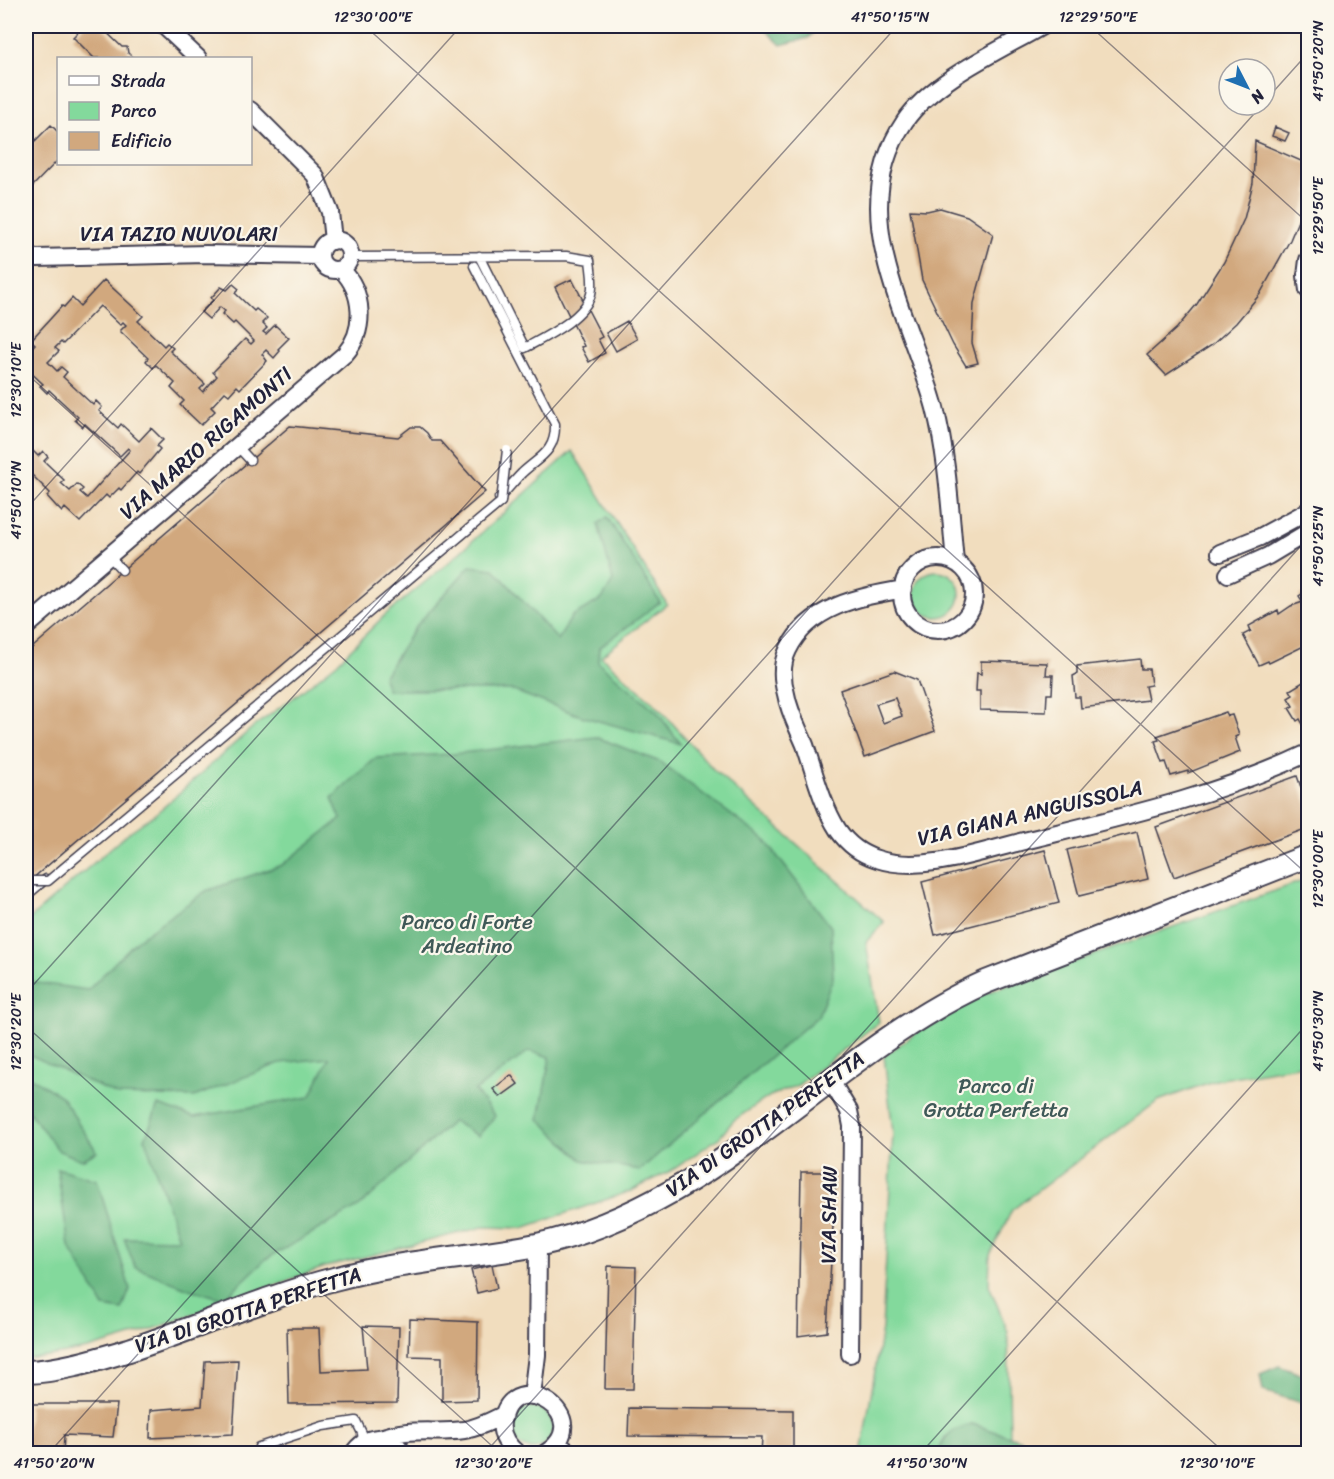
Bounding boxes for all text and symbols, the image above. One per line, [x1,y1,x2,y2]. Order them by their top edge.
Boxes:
text: 12°30'00"E [334,4,414,30]
text: 41°50'15"N [851,4,930,30]
text: 12°29'50"E [1059,4,1139,30]
text: 41°50'20"N [1305,20,1331,102]
legend [57,57,252,165]
north arrow [1217,57,1277,117]
text: Strada [111,65,166,97]
text: N [1243,82,1273,111]
text: Parco [111,95,156,127]
text: Edificio [111,125,172,157]
text: 12°29'50"E [1305,175,1331,255]
street label: VIA TAZIO NUVOLARI [80,215,279,253]
text: 12°30'10"E [3,341,29,418]
street label: VIA MARIO RIGAMONTI [110,356,302,530]
text: 41°50'10"N [3,460,29,540]
text: 41°50'25"N [1305,505,1331,586]
street label: VIA GIANA ANGUISSOLA [914,769,1146,857]
text: 12°30'00"E [1305,828,1331,908]
park label: Parco di Forte Ardeatino [401,903,533,965]
text: 41°50'30"N [1305,990,1331,1071]
text: 12°30'20"E [3,992,29,1071]
street label: VIA DI GROTTA PERFETTA [657,1041,873,1207]
park label: Parco di Grotta Perfetta [924,1067,1069,1129]
street label: VIA SHAW [809,1165,849,1264]
street label: VIA DI GROTTA PERFETTA [130,1255,366,1365]
text: 41°50'20"N [13,1450,95,1476]
text: 12°30'20"E [454,1450,533,1476]
text: 41°50'30"N [887,1450,968,1476]
text: 12°30'10"E [1179,1450,1256,1476]

